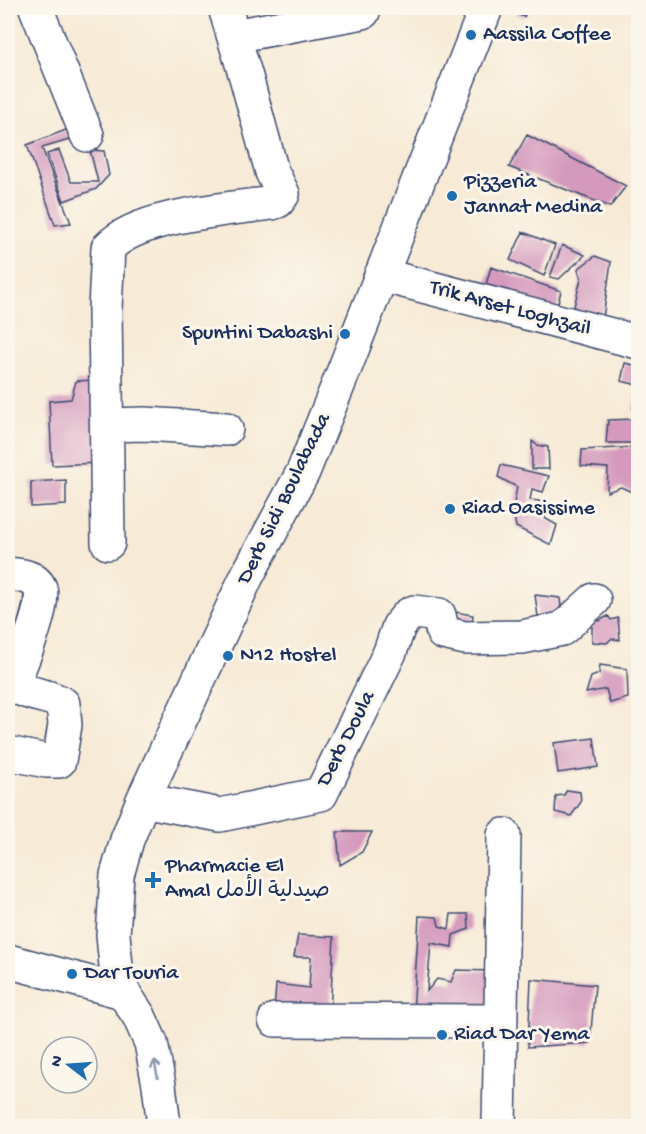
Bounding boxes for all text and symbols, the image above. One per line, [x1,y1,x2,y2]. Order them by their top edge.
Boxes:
place label: Aassila Coffee [483,22,612,48]
marker: Aassila Coffee [464,28,478,42]
place label: Pizzeria Jannat Medina [463,170,603,221]
marker: Pizzeria Jannat Medina [445,189,459,203]
street label: Trik Arset Loghzail [425,274,594,343]
place label: Spuntini Dabashi [182,321,333,347]
marker: Spuntini Dabashi [338,327,352,341]
street label: Derb Sidi Boulabada [231,409,338,591]
place label: Riad Oasissime [462,496,596,522]
marker: Riad Oasissime [443,502,457,516]
place label: N12 Hostel [240,643,337,669]
marker: N12 Hostel [221,649,235,663]
street label: Derb Doula [311,686,382,793]
place label: Pharmacie El Amal صيدلية الأمل [164,854,330,905]
marker: Pharmacie El Amal صيدلية الأمل [146,873,160,887]
place label: Dar Touria [82,961,179,987]
marker: Dar Touria [65,967,79,981]
place label: Riad Dar Yema [454,1022,590,1048]
marker: Riad Dar Yema [435,1028,449,1042]
north arrow [39,1035,99,1095]
text: N [47,1053,69,1069]
one-way arrow [150,1059,161,1079]

